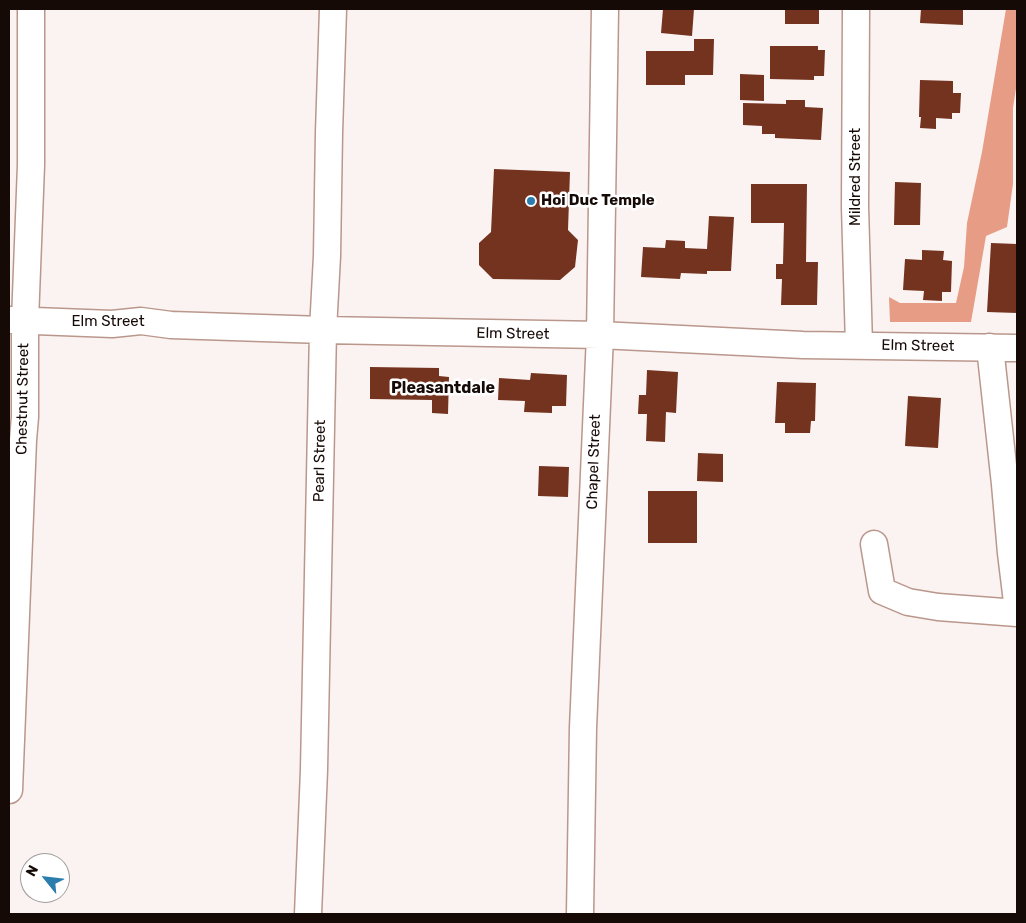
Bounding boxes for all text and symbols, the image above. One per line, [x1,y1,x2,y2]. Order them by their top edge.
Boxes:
street label: Mildred Street [847,128,865,226]
place label: Hoi Duc Temple [541,192,655,210]
marker: Hoi Duc Temple [525,195,537,207]
street label: Elm Street [71,313,145,331]
street label: Elm Street [476,324,550,344]
street label: Elm Street [881,336,955,356]
street label: Chestnut Street [13,343,33,455]
district label: Pleasantdale [391,378,495,398]
street label: Chapel Street [583,414,605,510]
street label: Pearl Street [310,420,330,502]
north arrow [20,853,70,903]
text: N [22,862,42,880]

